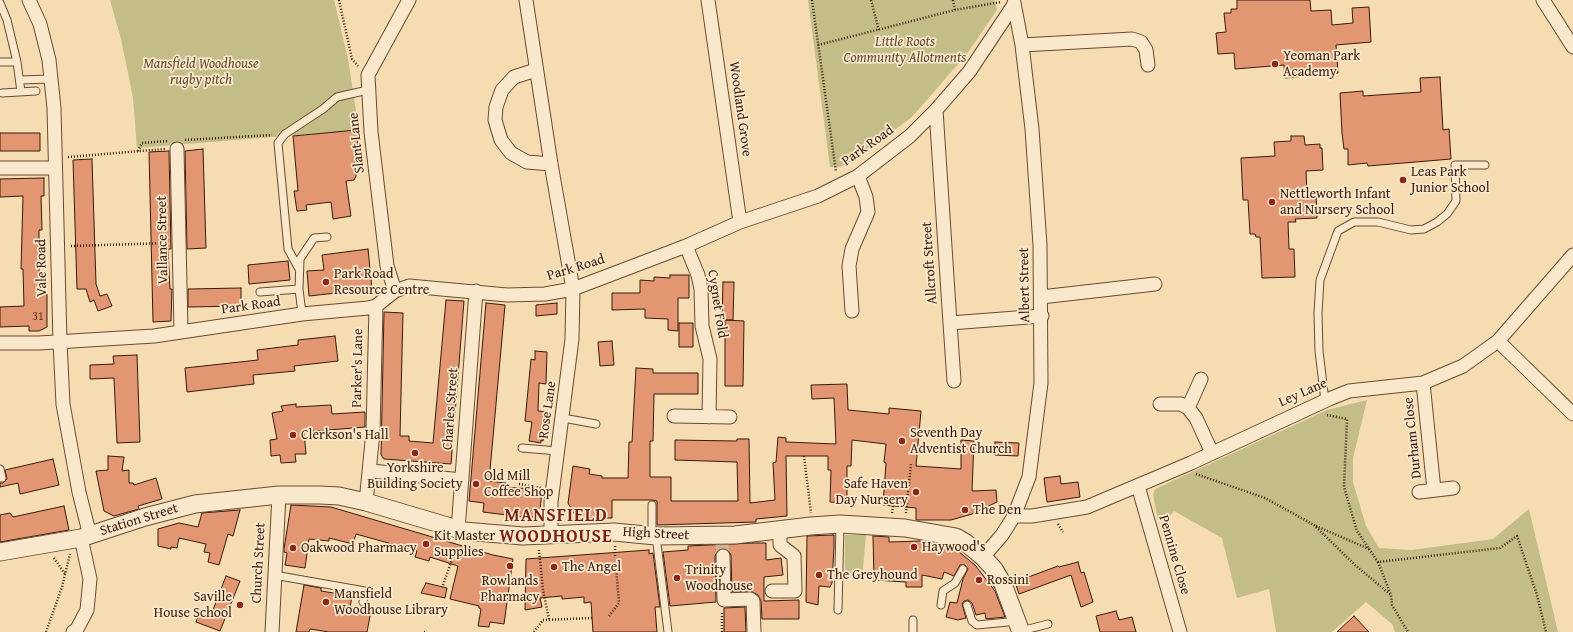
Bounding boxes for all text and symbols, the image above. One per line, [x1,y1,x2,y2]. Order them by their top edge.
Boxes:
park label: Little Roots Community Allotments [844,34,966,66]
place label: Yeoman Park Academy [1283,48,1360,80]
park label: Mansfield Woodhouse rugby pitch [143,56,259,88]
marker: Yeoman Park Academy [1270,59,1280,69]
street label: Woodland Grove [725,60,755,158]
street label: Slant Lane [345,112,369,174]
street label: Park Road [839,122,897,170]
place label: Leas Park Junior School [1411,164,1490,196]
marker: Leas Park Junior School [1398,175,1408,185]
place label: Nettleworth Infant and Nursery School [1280,186,1394,218]
street label: Vallance Street [154,196,172,284]
marker: Nettleworth Infant and Nursery School [1267,197,1277,207]
street label: Allcroft Street [919,221,941,305]
street label: Vale Road [33,239,51,297]
street label: Albert Street [1016,247,1034,323]
street label: Park Road [545,251,607,285]
place label: Park Road Resource Centre [334,266,429,298]
street label: Cygnet Fold [703,269,731,339]
marker: Park Road Resource Centre [321,277,331,287]
street label: Park Road [220,294,282,318]
house number: 31 [32,310,44,324]
street label: Parker's Lane [349,328,367,408]
street label: Charles Street [440,367,462,451]
street label: Ley Lane [1276,375,1330,411]
street label: Rose Lane [536,380,560,440]
street label: Durham Close [1400,397,1426,479]
place label: Seventh Day Adventist Church [910,425,1012,458]
place label: Clerkson's Hall [301,427,389,443]
marker: Clerkson's Hall [288,430,298,440]
marker: Seventh Day Adventist Church [897,436,907,446]
marker: Yorkshire Building Society [410,448,420,458]
place label: Yorkshire Building Society [367,460,463,492]
place label: Old Mill Coffee Shop [484,468,553,500]
place label: Safe Haven Day Nursery [835,476,908,508]
marker: Old Mill Coffee Shop [471,479,481,489]
marker: Safe Haven Day Nursery [911,487,921,497]
street label: Station Street [98,500,180,540]
place label: The Den [973,502,1021,518]
district label: MANSFIELD WOODHOUSE [499,505,613,548]
marker: The Den [960,505,970,515]
street label: Pennine Close [1155,513,1193,597]
street label: Church Street [248,522,270,604]
street label: High Street [622,524,690,544]
place label: Kit Master Supplies [434,528,495,560]
marker: Kit Master Supplies [421,539,431,549]
place label: Haywood's [922,539,986,555]
place label: Oakwood Pharmacy [301,540,417,556]
marker: Haywood's [909,542,919,552]
marker: Oakwood Pharmacy [288,543,298,553]
place label: The Angel [562,559,621,575]
marker: Rowlands Pharmacy [505,561,515,571]
marker: The Angel [549,562,559,572]
place label: Trinity Woodhouse [685,562,753,594]
place label: The Greyhound [827,567,918,583]
marker: The Greyhound [814,570,824,580]
place label: Rossini [987,572,1029,588]
place label: Rowlands Pharmacy [480,573,540,606]
marker: Trinity Woodhouse [672,573,682,583]
marker: Rossini [974,575,984,585]
place label: Mansfield Woodhouse Library [334,586,448,618]
place label: Saville House School [154,589,232,622]
marker: Mansfield Woodhouse Library [321,597,331,607]
marker: Saville House School [235,600,245,610]

